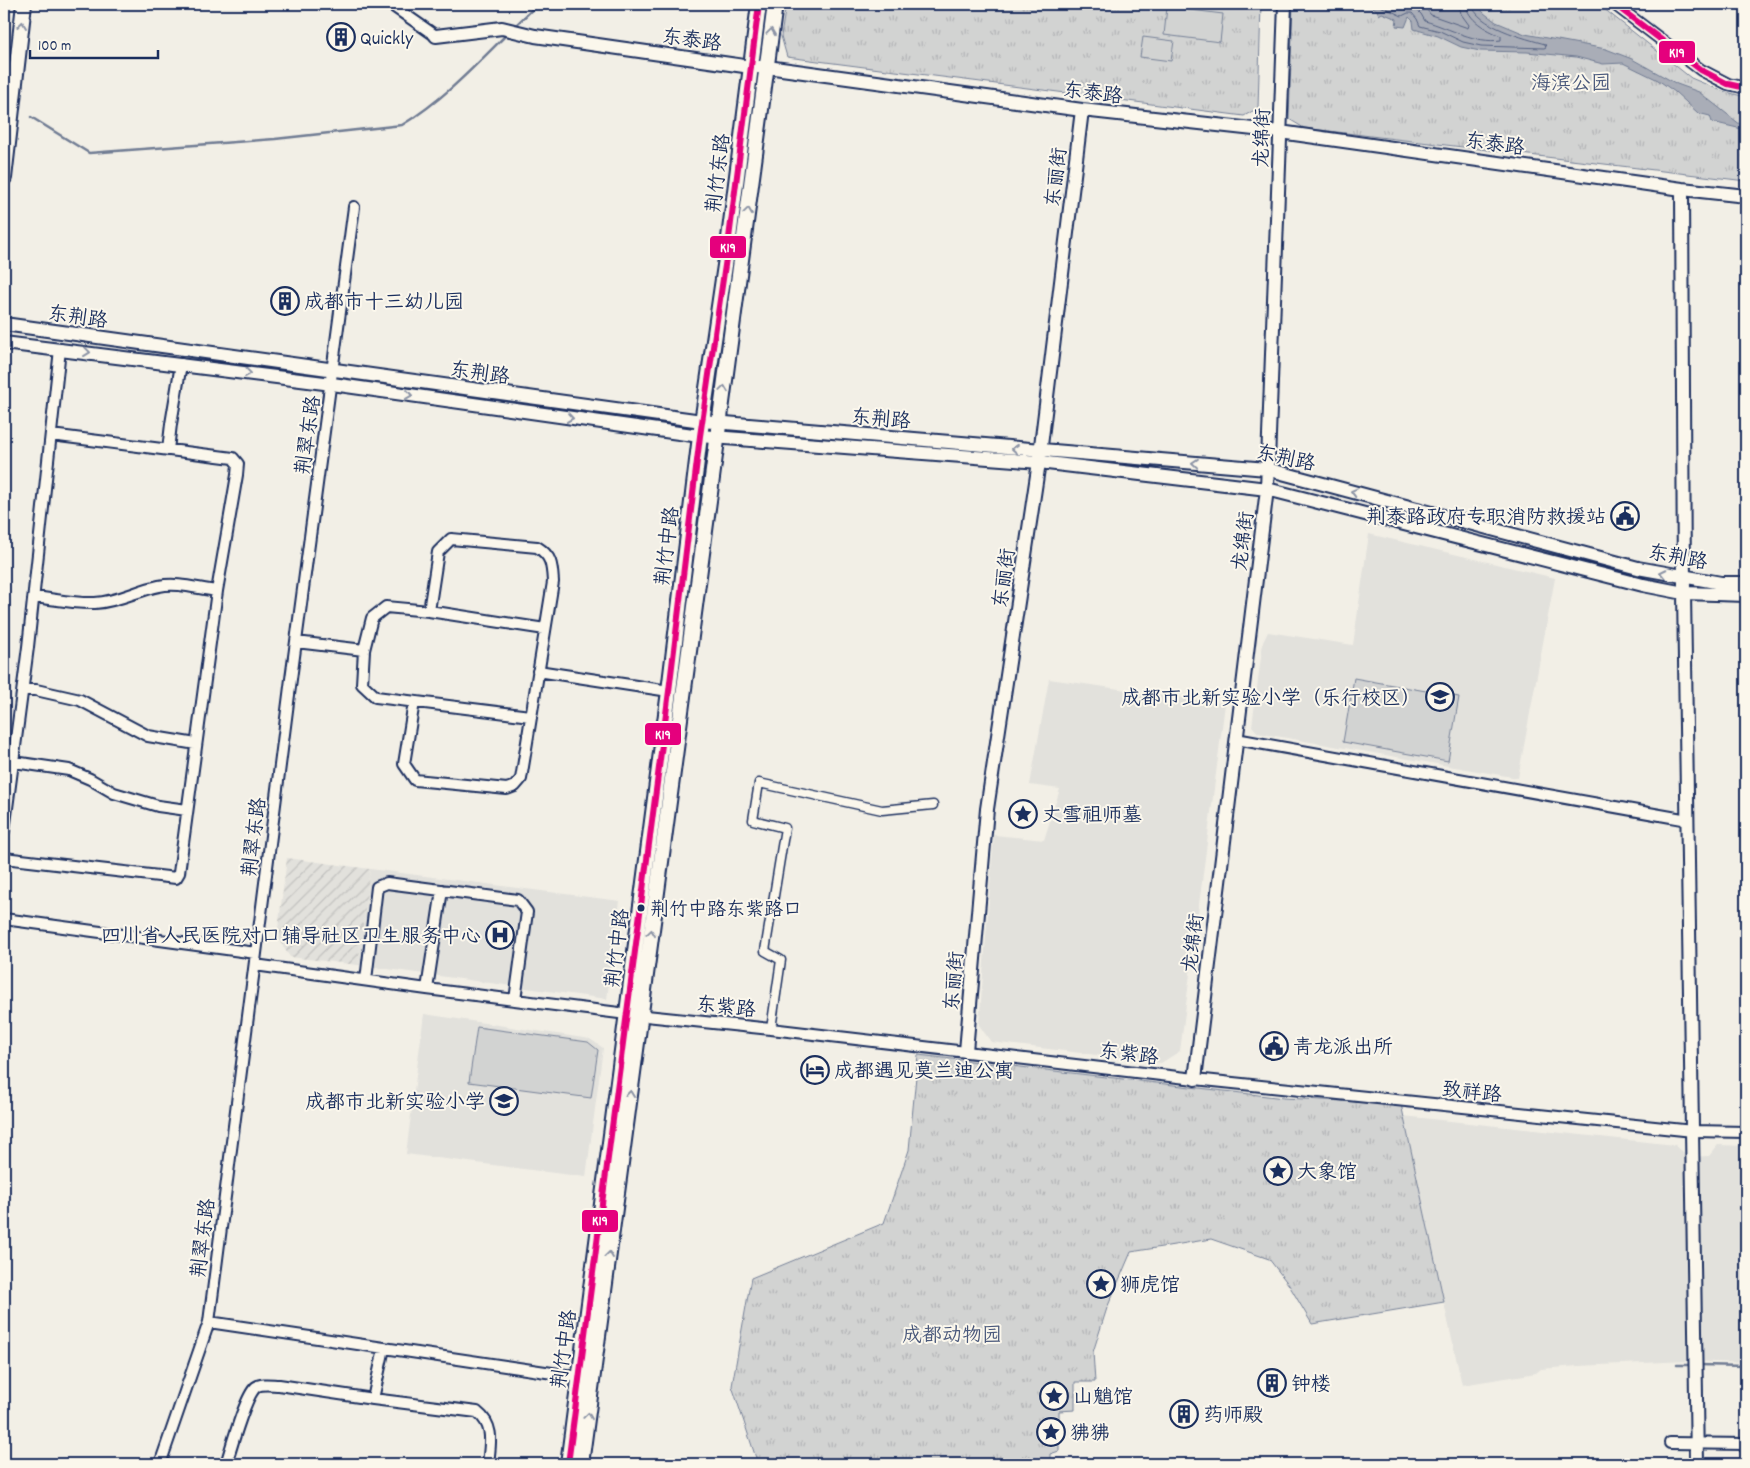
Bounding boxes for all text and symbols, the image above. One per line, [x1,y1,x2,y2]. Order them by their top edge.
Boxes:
one-way arrow [16,21,27,29]
building icon: Quickly [326,22,356,52]
street label: 东泰路 [660,24,724,60]
place label: Quickly [360,26,414,54]
scale bar [30,28,158,60]
one-way arrow [766,28,776,37]
text: 100 m [38,36,71,58]
line badge: K19 [1658,40,1696,64]
text: K19 [1669,44,1685,64]
park label: 海滨公园 [1531,71,1611,99]
street label: 东泰路 [1061,77,1125,113]
street label: 龙绵街 [1249,108,1279,169]
street label: 东泰路 [1463,128,1527,164]
street label: 荆竹东路 [701,131,739,215]
street label: 东丽街 [1040,146,1076,209]
one-way arrow [742,206,752,215]
line badge: K19 [709,235,747,259]
text: K19 [720,239,736,259]
building icon: 成都市十三幼儿园 [270,286,300,316]
place label: 成都市十三幼儿园 [304,290,464,318]
street label: 东荆路 [46,301,110,337]
one-way arrow [83,346,91,357]
street label: 东荆路 [448,357,512,393]
one-way arrow [244,367,252,378]
one-way arrow [718,385,729,393]
one-way arrow [406,389,414,400]
street label: 荆翠东路 [291,393,330,477]
street label: 东荆路 [850,404,913,438]
one-way arrow [566,412,574,423]
street label: 东荆路 [1253,440,1319,480]
one-way arrow [1011,443,1019,454]
one-way arrow [1190,458,1198,469]
one-way arrow [1350,488,1358,498]
public building icon: 荆泰路政府专职消防救援站 [1610,501,1640,531]
street label: 荆竹中路 [650,504,688,588]
place label: 荆泰路政府专职消防救援站 [1366,505,1606,533]
street label: 龙绵街 [1227,510,1263,573]
street label: 东荆路 [1645,539,1711,579]
street label: 东丽街 [988,547,1024,610]
one-way arrow [1659,568,1668,579]
school or university icon: 成都市北新实验小学（乐行校区） [1425,682,1455,712]
place label: 成都市北新实验小学（乐行校区） [1121,686,1421,714]
line badge: K19 [644,722,682,746]
text: K19 [655,726,671,746]
street label: 荆翠东路 [237,795,275,879]
place icon: 丈雪祖师墓 [1008,799,1038,829]
place label: 丈雪祖师墓 [1042,803,1142,831]
place label: 荆竹中路东紫路口 [650,898,802,925]
marker: 荆竹中路东紫路口 [636,903,646,913]
street label: 荆竹中路 [600,906,638,990]
street label: 龙绵街 [1177,912,1213,975]
hospital icon: 四川省人民医院对口辅导社区卫生服务中心 [485,920,515,950]
place label: 四川省人民医院对口辅导社区卫生服务中心 [101,924,481,952]
one-way arrow [645,928,656,936]
street label: 东丽街 [939,950,973,1012]
street label: 东紫路 [694,992,758,1026]
public building icon: 青龙派出所 [1259,1031,1289,1061]
place label: 青龙派出所 [1293,1035,1393,1063]
street label: 东紫路 [1097,1038,1161,1074]
hotel icon: 成都遇见莫兰迪公寓 [800,1055,830,1085]
place label: 成都遇见莫兰迪公寓 [834,1059,1014,1087]
street label: 致祥路 [1440,1077,1504,1111]
school or university icon: 成都市北新实验小学 [489,1086,519,1116]
one-way arrow [624,1089,634,1098]
place label: 成都市北新实验小学 [305,1090,485,1118]
place icon: 大象馆 [1263,1156,1293,1186]
place label: 大象馆 [1297,1160,1357,1188]
street label: 荆翠东路 [186,1196,224,1280]
line badge: K19 [581,1209,619,1233]
text: K19 [592,1212,608,1232]
one-way arrow [603,1250,613,1259]
place icon: 狮虎馆 [1086,1269,1116,1299]
place label: 狮虎馆 [1120,1273,1180,1301]
street label: 荆竹中路 [547,1307,586,1391]
park label: 成都动物园 [902,1323,1002,1351]
building icon: 钟楼 [1257,1368,1287,1398]
place label: 钟楼 [1291,1372,1331,1400]
place icon: 山魈馆 [1039,1381,1069,1411]
place label: 山魈馆 [1073,1385,1133,1413]
building icon: 药师殿 [1169,1399,1199,1429]
place label: 药师殿 [1203,1403,1263,1431]
one-way arrow [582,1412,592,1420]
place icon: 狒狒 [1036,1417,1066,1447]
place label: 狒狒 [1070,1421,1110,1449]

